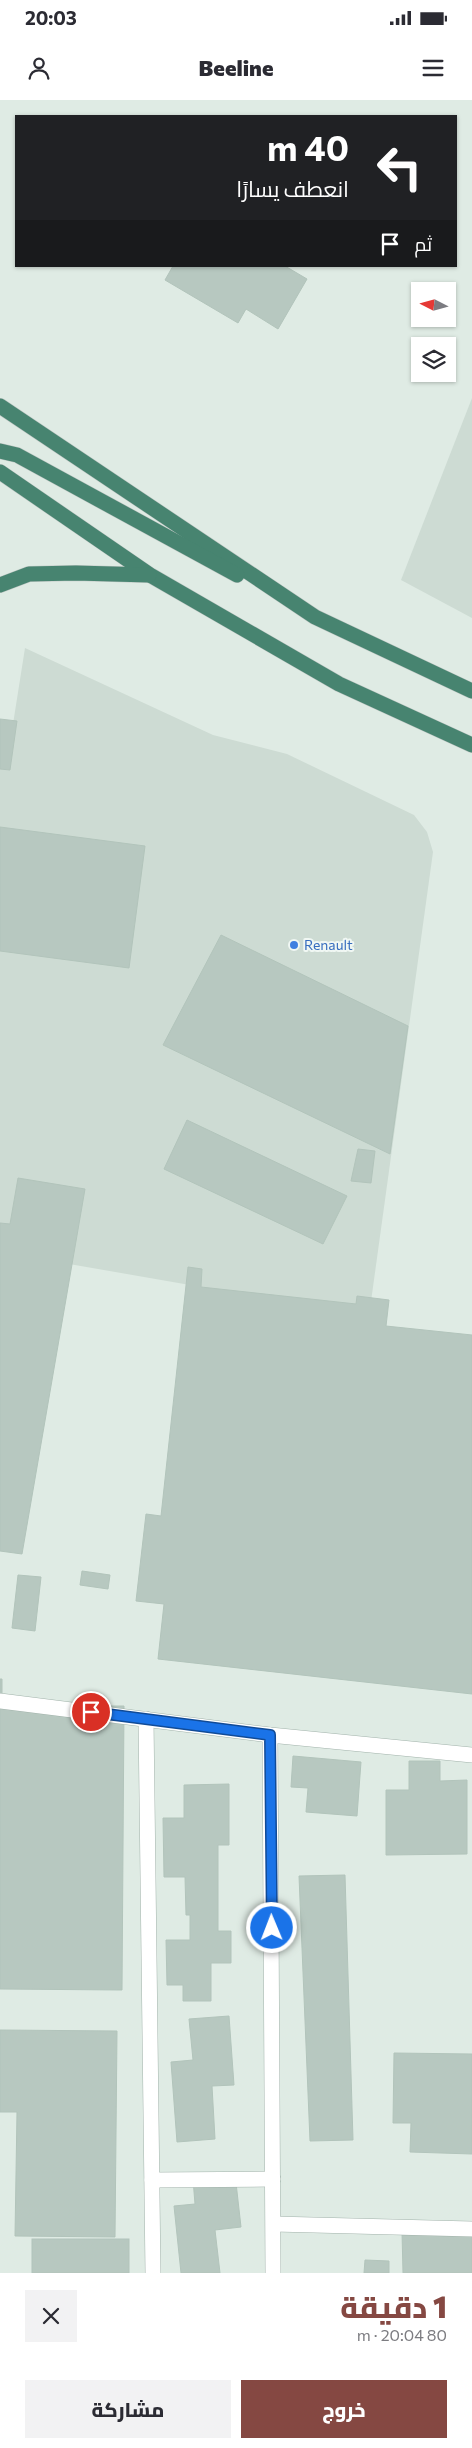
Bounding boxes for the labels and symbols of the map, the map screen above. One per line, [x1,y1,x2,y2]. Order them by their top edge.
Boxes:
north arrow [411,282,456,328]
place label: Renault [304,936,353,953]
marker: Renault [288,939,300,951]
pin [70,1691,112,1733]
position arrow [245,1901,297,1953]

